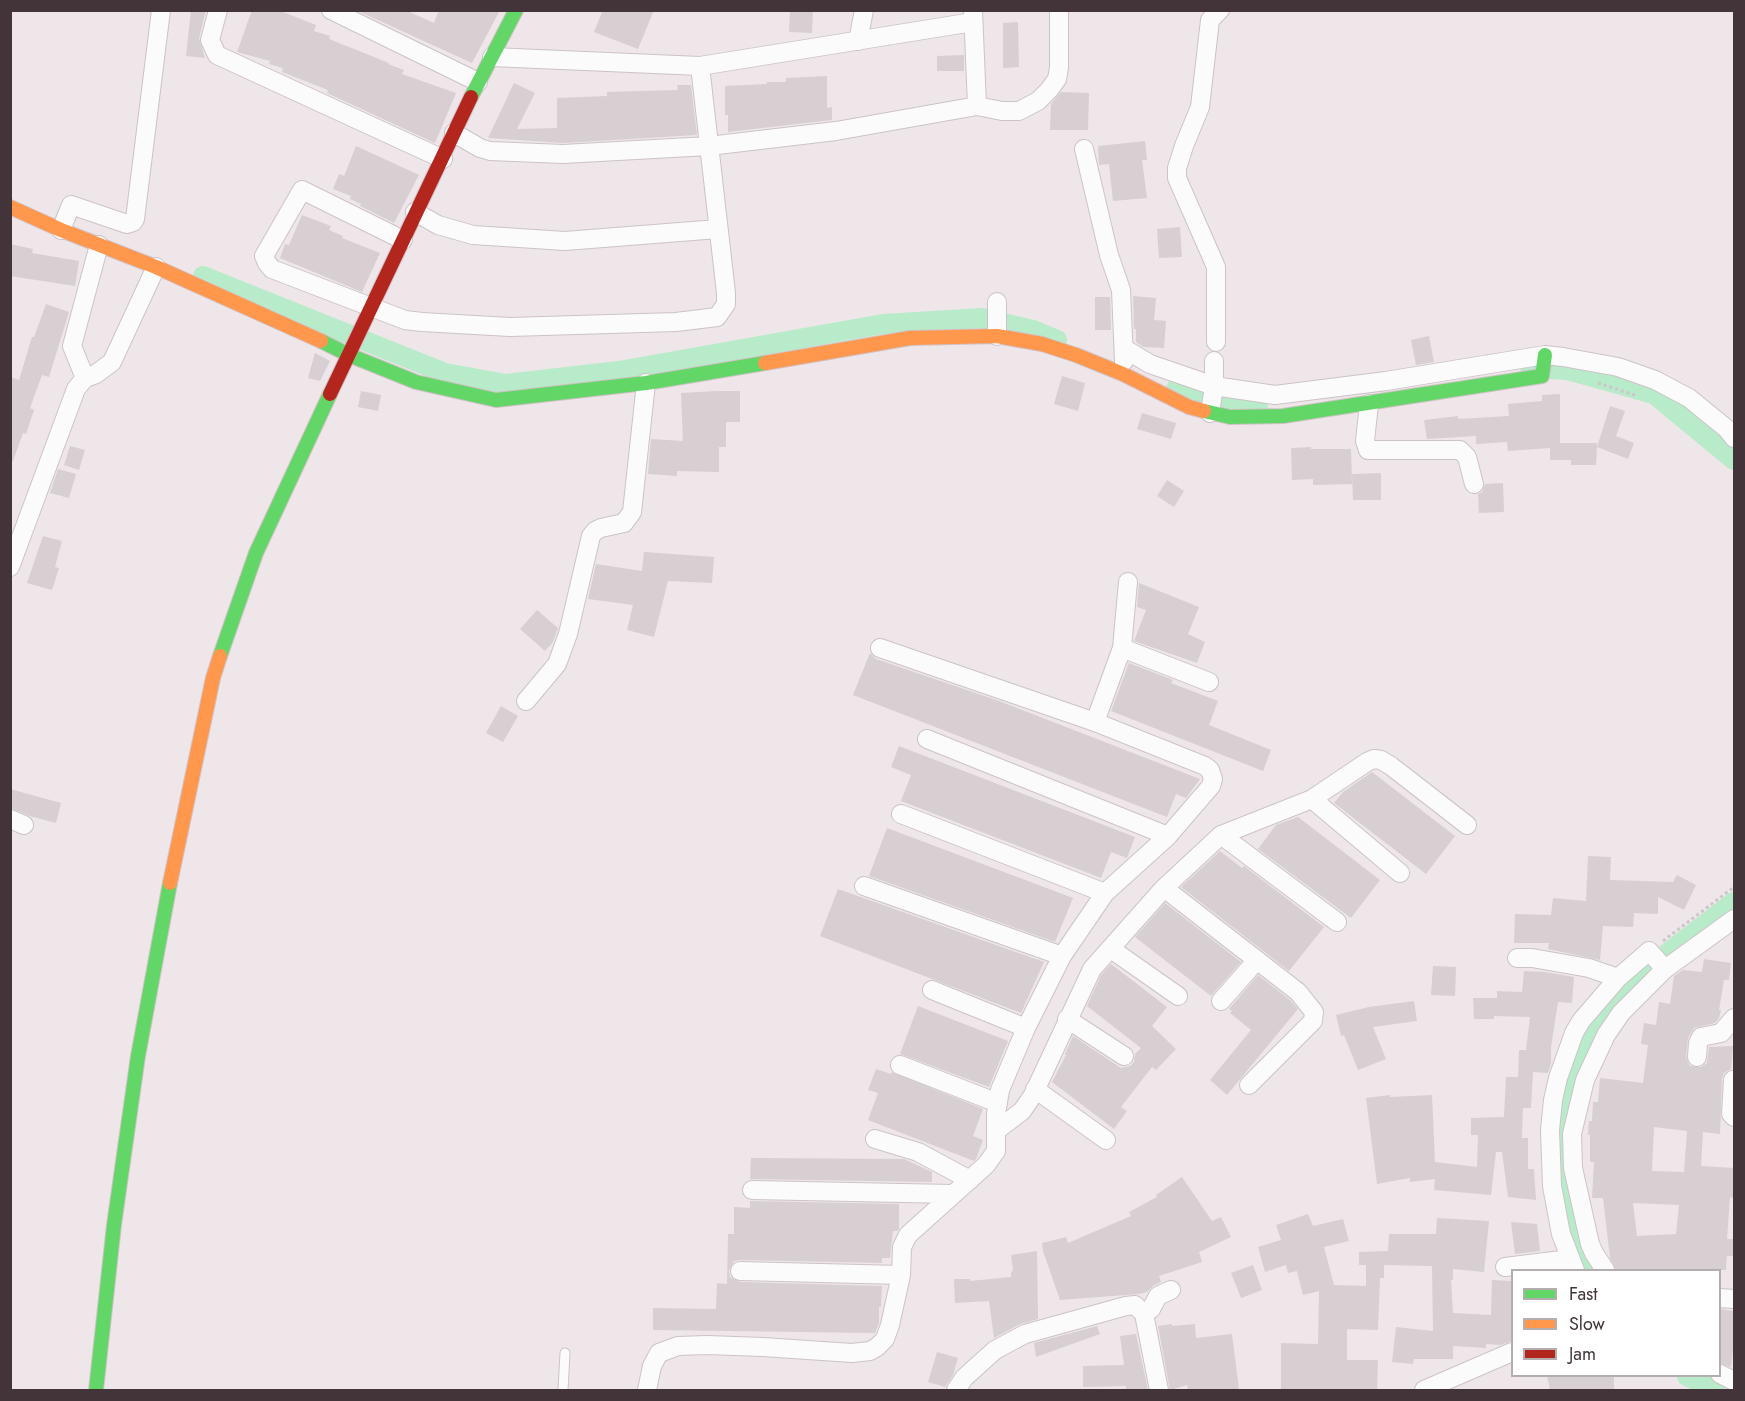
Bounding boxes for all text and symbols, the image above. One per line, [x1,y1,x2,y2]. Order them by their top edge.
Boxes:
legend [1511,1269,1721,1377]
text: Fast [1569,1281,1598,1307]
text: Slow [1569,1311,1605,1337]
text: Jam [1569,1341,1596,1367]

